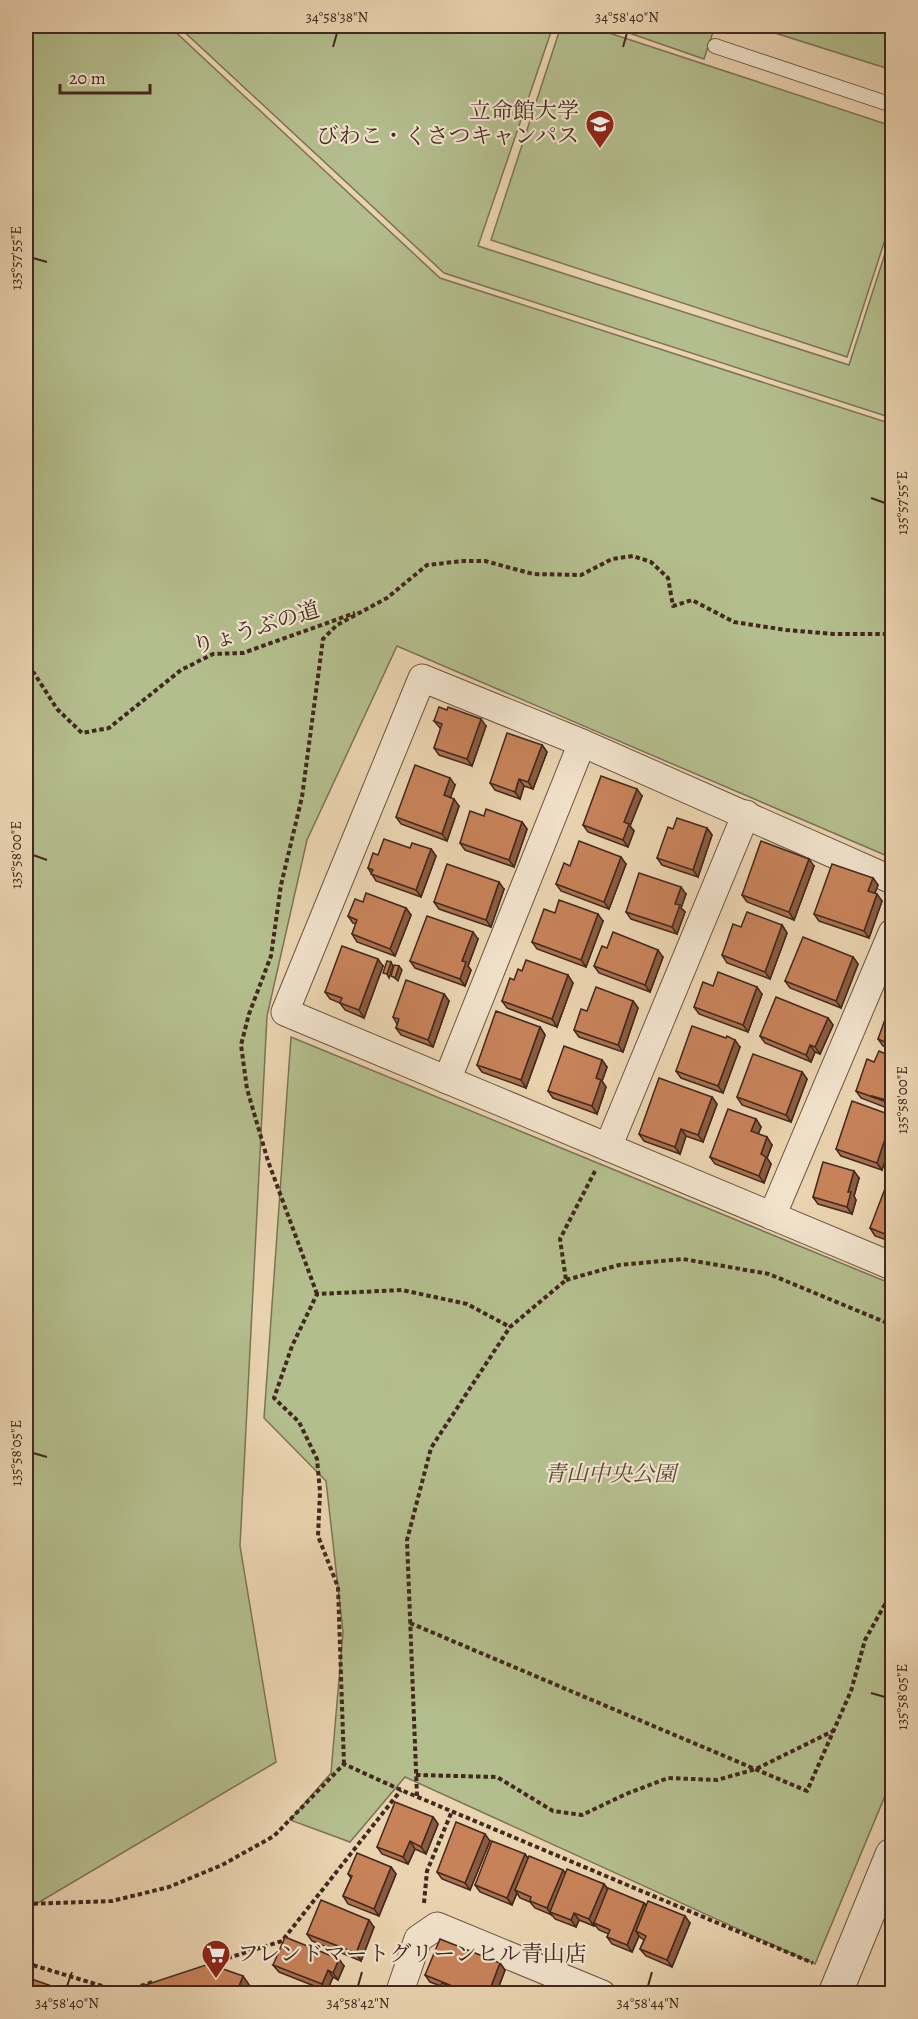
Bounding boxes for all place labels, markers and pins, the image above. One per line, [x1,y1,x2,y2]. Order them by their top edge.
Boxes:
place label: 立命館大学 びわこ・くさつキャンパス [317,96,579,151]
school or university icon: 立命館大学 びわこ・くさつキャンパス [584,108,616,150]
supermarket icon: フレンドマートグリーンヒル青山店 [200,1938,232,1980]
place label: フレンドマートグリーンヒル青山店 [237,1939,587,1969]

